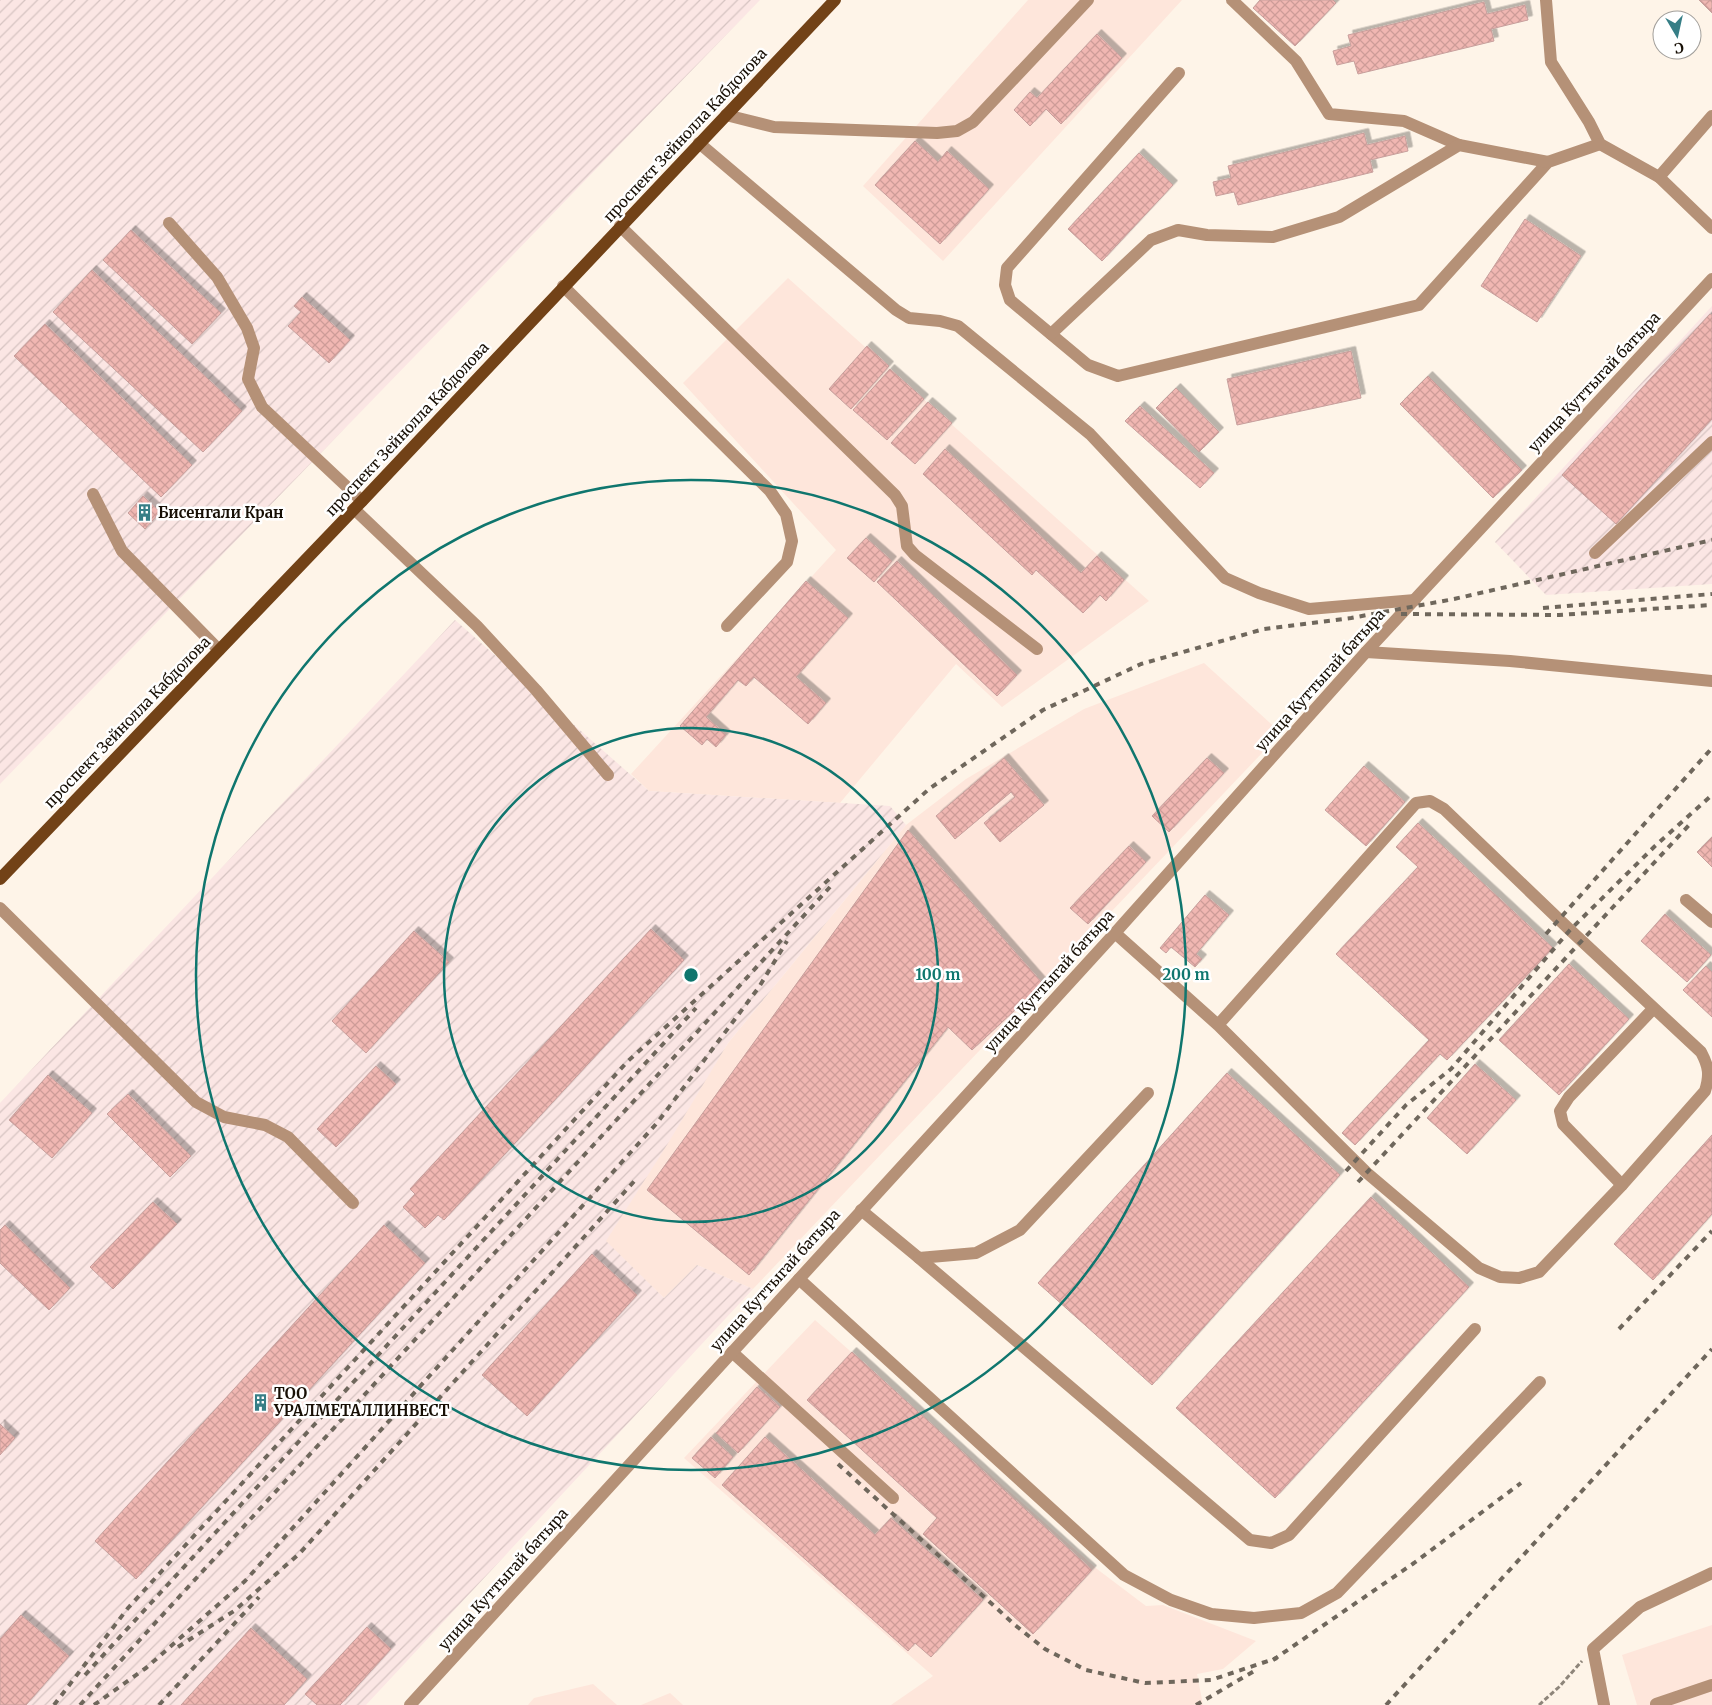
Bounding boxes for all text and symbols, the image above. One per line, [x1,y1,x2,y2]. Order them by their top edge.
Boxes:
north arrow [1652,10,1702,60]
text: С [1673,38,1685,57]
street label: проспект Зейнолла Кабдолова [599,44,771,226]
street label: улица Куттыгай батыра [1524,308,1664,456]
street label: проспект Зейнолла Кабдолова [321,338,493,520]
building icon: Бисенгали Кран [134,502,154,522]
place label: Бисенгали Кран [158,503,284,522]
street label: улица Куттыгай батыра [1251,605,1389,755]
street label: проспект Зейнолла Кабдолова [40,632,214,812]
street label: улица Куттыгай батыра [980,906,1118,1056]
text: 100 m [916,965,960,984]
text: 200 m [1162,965,1210,984]
centre of rings [682,966,700,984]
street label: улица Куттыгай батыра [706,1205,844,1355]
place label: ТОО УРАЛМЕТАЛЛИНВЕСТ [273,1384,450,1420]
building icon: ТОО УРАЛМЕТАЛЛИНВЕСТ [250,1392,270,1412]
street label: улица Куттыгай батыра [434,1504,572,1654]

